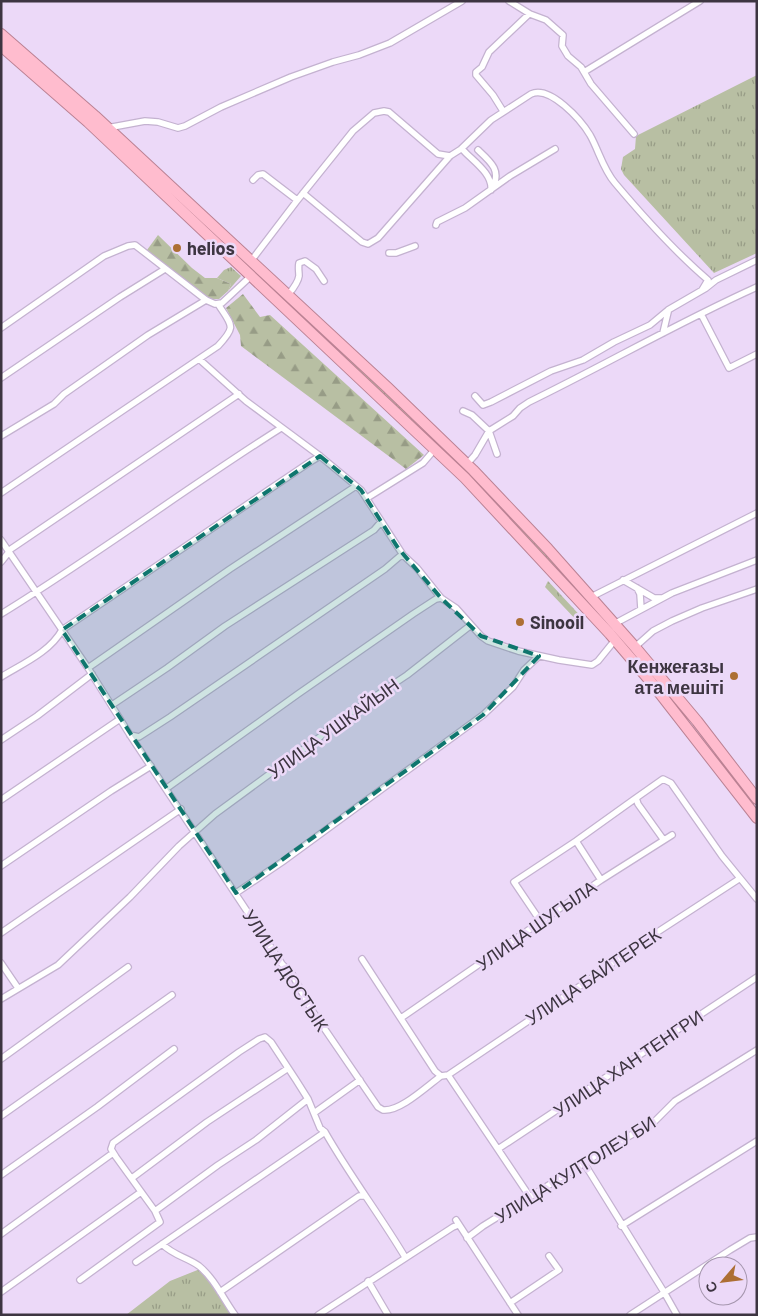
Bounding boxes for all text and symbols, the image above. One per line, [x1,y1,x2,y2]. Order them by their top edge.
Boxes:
place label: helios [187,237,235,259]
marker: helios [171,242,183,254]
place label: Sinooil [530,611,584,633]
marker: Sinooil [514,616,526,628]
place label: Кенжеғазы ата мешіті [628,655,724,698]
marker: Кенжеғазы ата мешіті [728,670,740,682]
street label: УЛИЦА УШКАЙЫН [263,673,403,783]
street label: УЛИЦА ШУГЫЛА [472,875,600,975]
street label: УЛИЦА ДОСТЫК [239,905,334,1035]
street label: УЛИЦА БАЙТЕРЕК [521,922,665,1029]
street label: УЛИЦА ХАН ТЕНГРИ [549,1005,707,1121]
street label: УЛИЦА КУЛТОЛЕУ БИ [491,1111,659,1227]
north arrow [698,1256,748,1306]
text: С [701,1279,721,1296]

